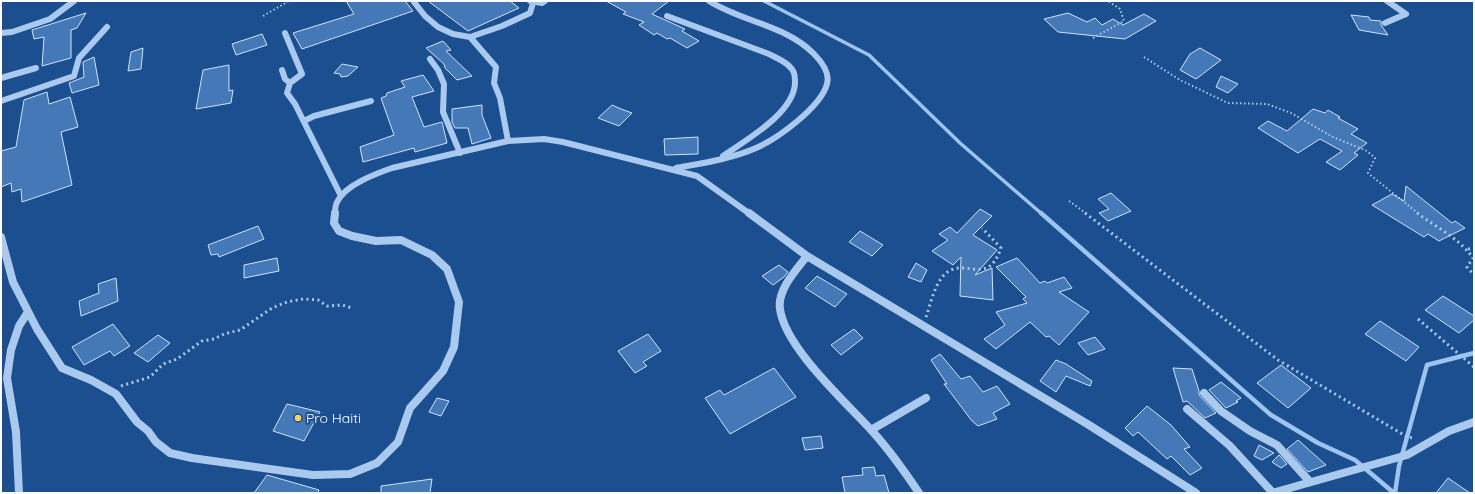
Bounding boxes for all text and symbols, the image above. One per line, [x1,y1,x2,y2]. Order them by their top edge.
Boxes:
place label: Pro Haiti [306,409,361,427]
marker: Pro Haiti [293,413,303,423]

